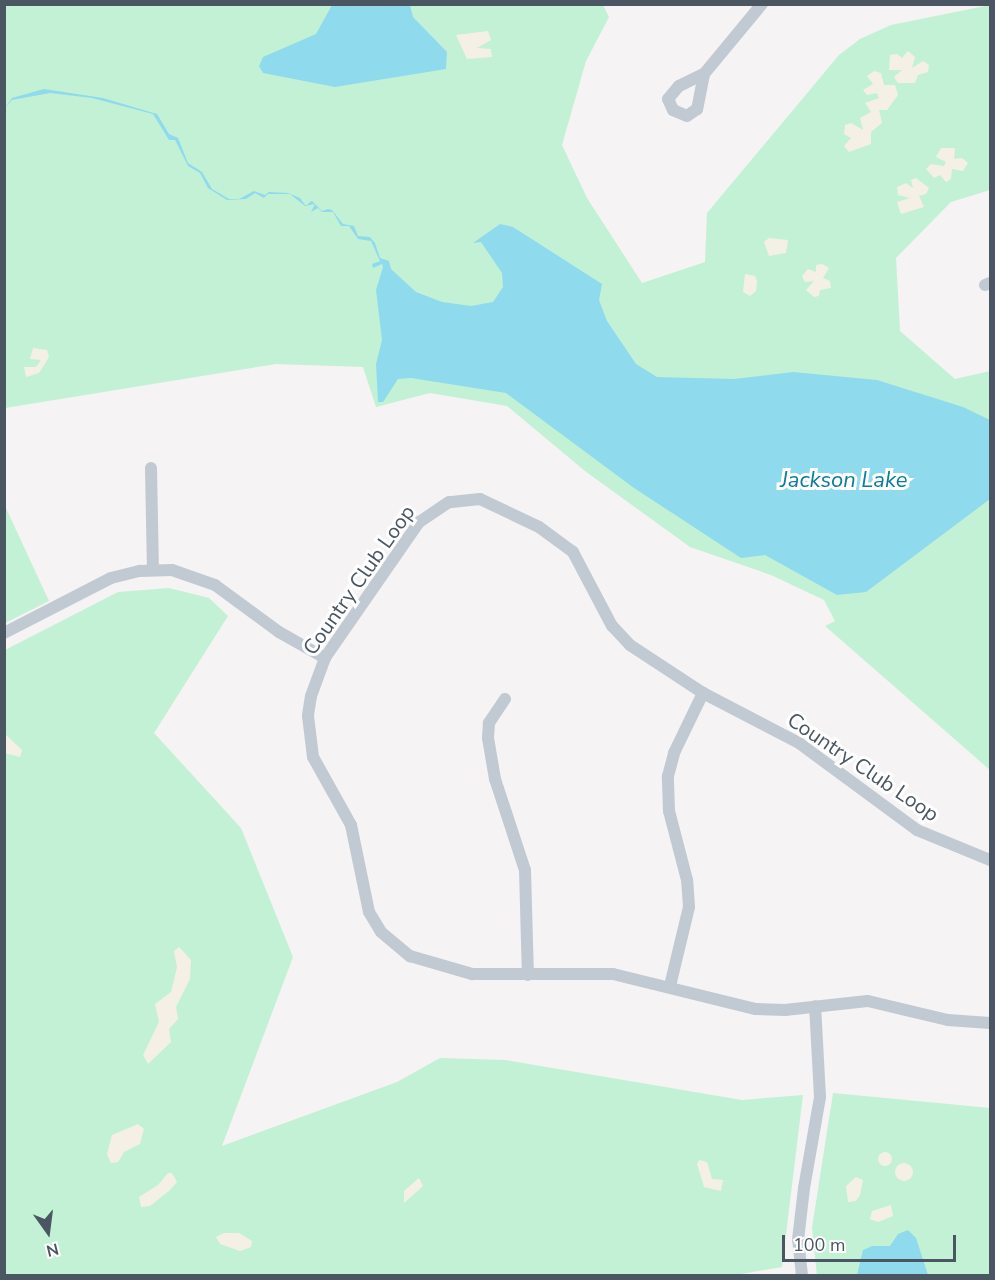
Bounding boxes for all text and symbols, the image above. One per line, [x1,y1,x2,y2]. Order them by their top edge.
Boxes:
water label: Jackson Lake [781,468,907,494]
street label: Country Club Loop [298,500,420,660]
street label: Country Club Loop [783,707,943,827]
north arrow [18,1202,78,1262]
scale bar [785,1223,959,1261]
text: 100 m [793,1233,845,1257]
text: N [44,1237,61,1262]

